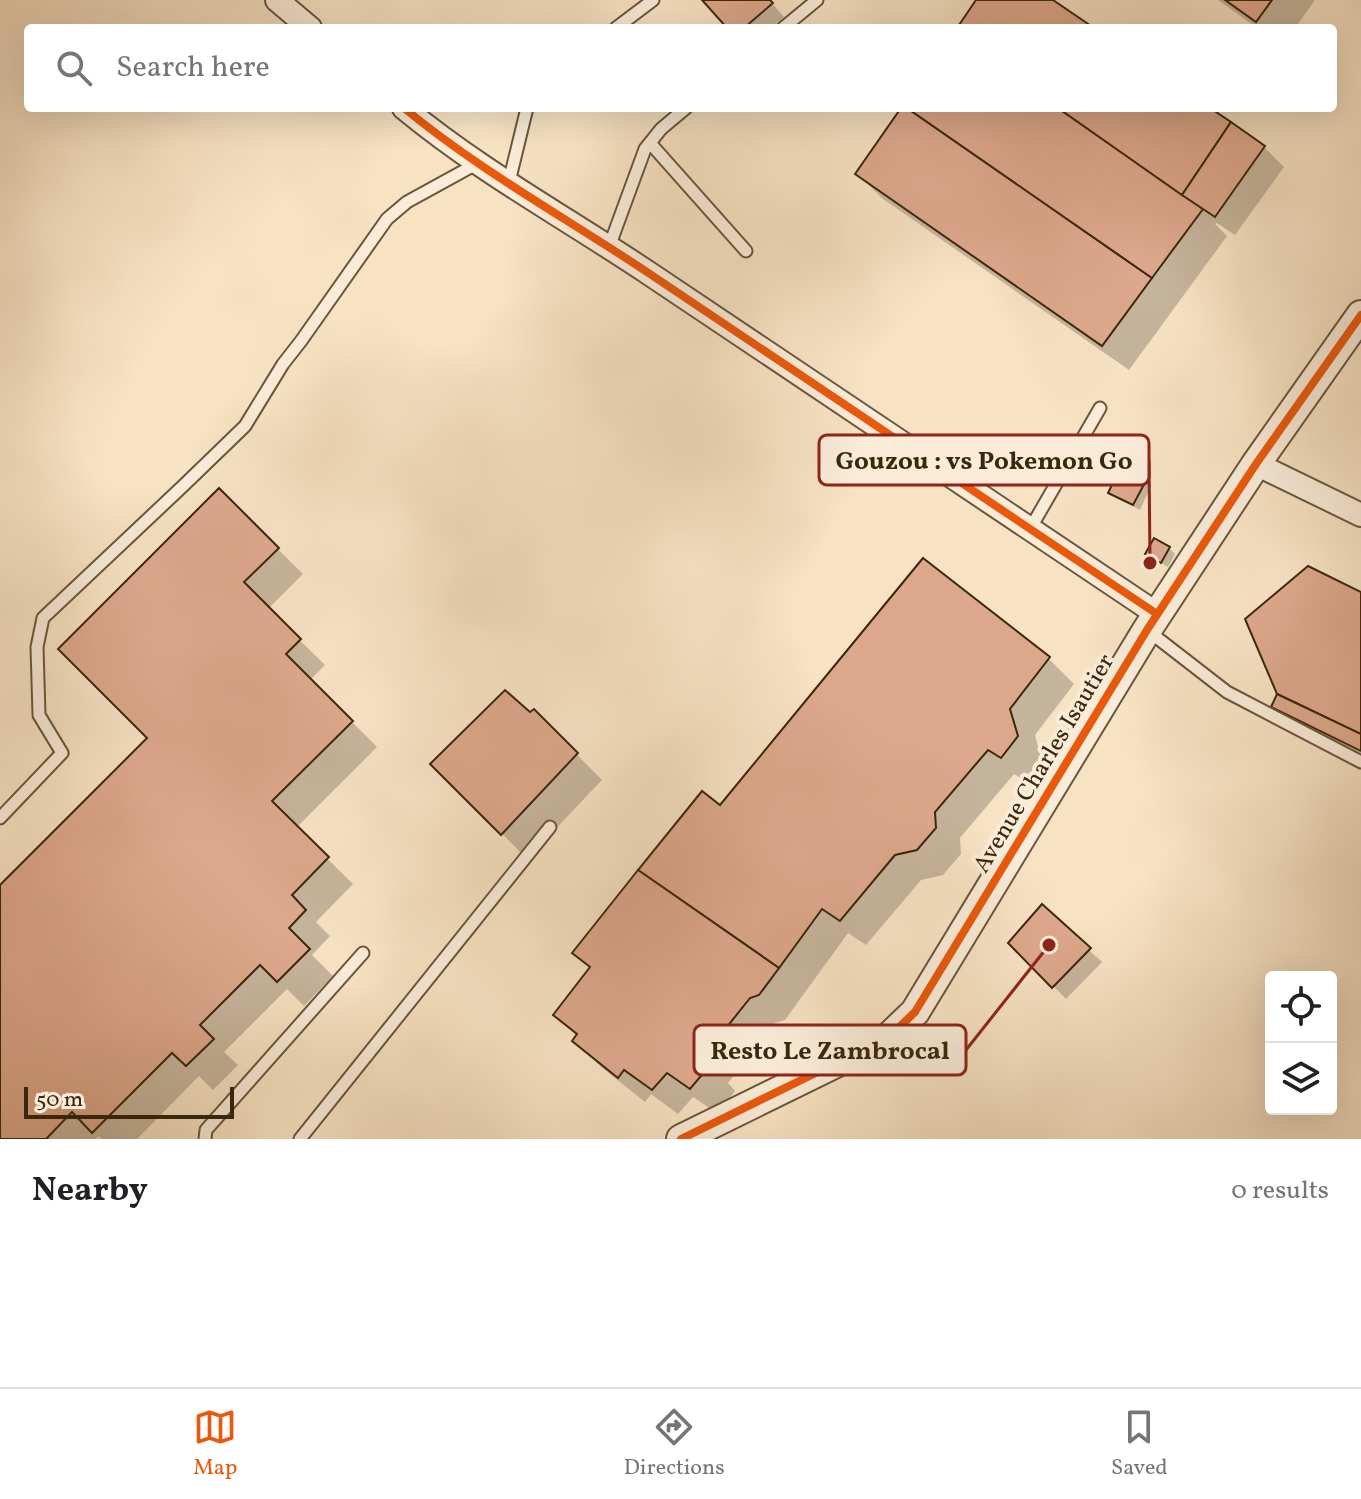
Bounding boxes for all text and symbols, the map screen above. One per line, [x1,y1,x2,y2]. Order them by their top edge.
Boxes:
search box [24,24,1337,112]
icon: search [52,46,96,90]
text: Search here [116,47,270,89]
callout: Gouzou : vs Pokemon Go [819,435,1149,485]
text: Gouzou : vs Pokemon Go [835,444,1133,480]
street label: Avenue Charles Isautier [966,648,1124,880]
map controls [1265,971,1337,1115]
button: locate [1265,971,1337,1043]
callout: Resto Le Zambrocal [694,1025,966,1075]
text: Resto Le Zambrocal [710,1034,950,1070]
button: layers [1265,1043,1337,1115]
scale bar [24,1083,234,1119]
text: 50 m [36,1085,83,1116]
text: Nearby [32,1168,148,1215]
text: 0 results [1231,1173,1329,1209]
tab: Map [193,1405,237,1484]
tab: Directions [624,1405,725,1484]
tab: Saved [1111,1405,1168,1484]

